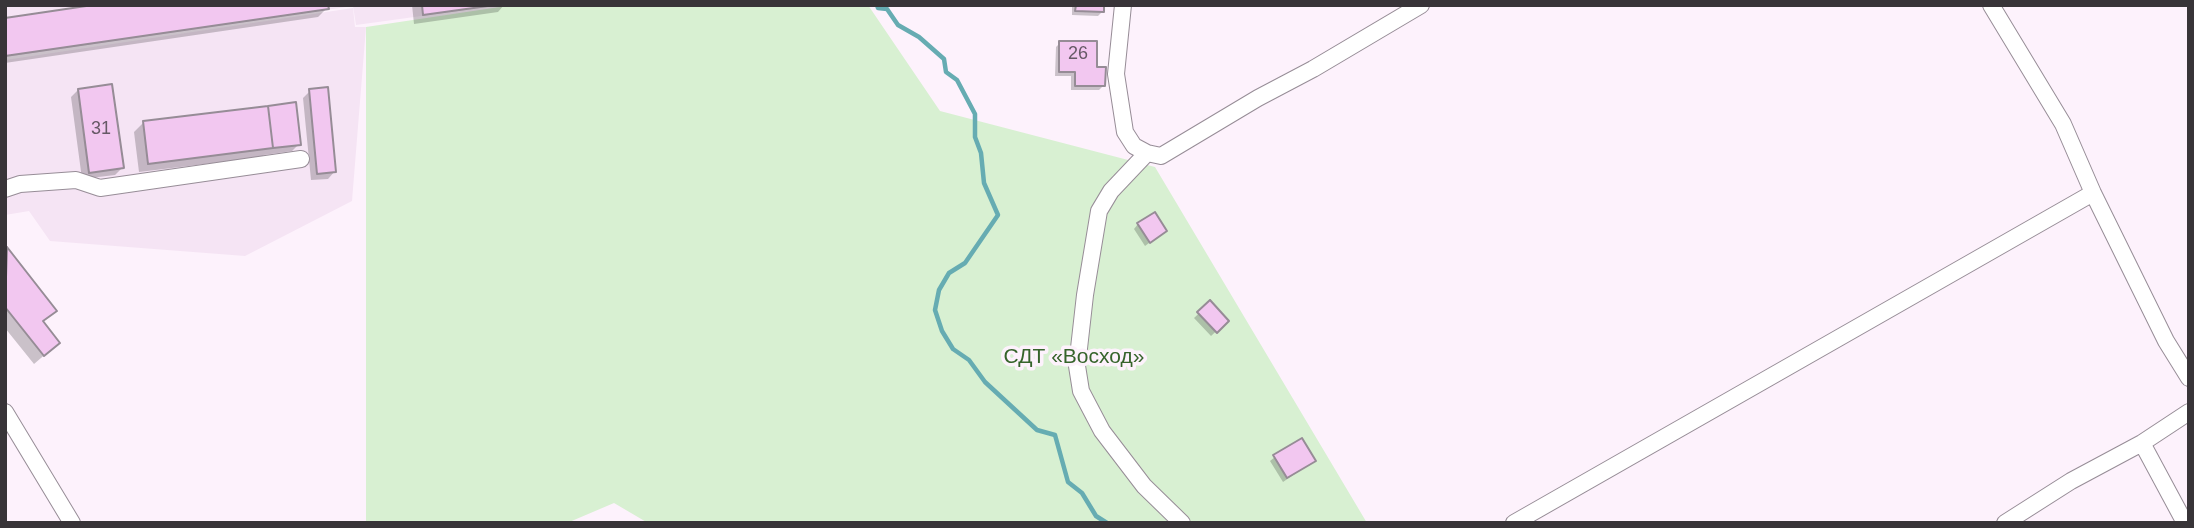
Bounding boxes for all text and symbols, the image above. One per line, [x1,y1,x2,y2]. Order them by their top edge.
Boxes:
house number: 26 [1068,43,1088,65]
house number: 31 [91,118,111,140]
park label: СДТ «Восход» [1004,344,1144,370]

